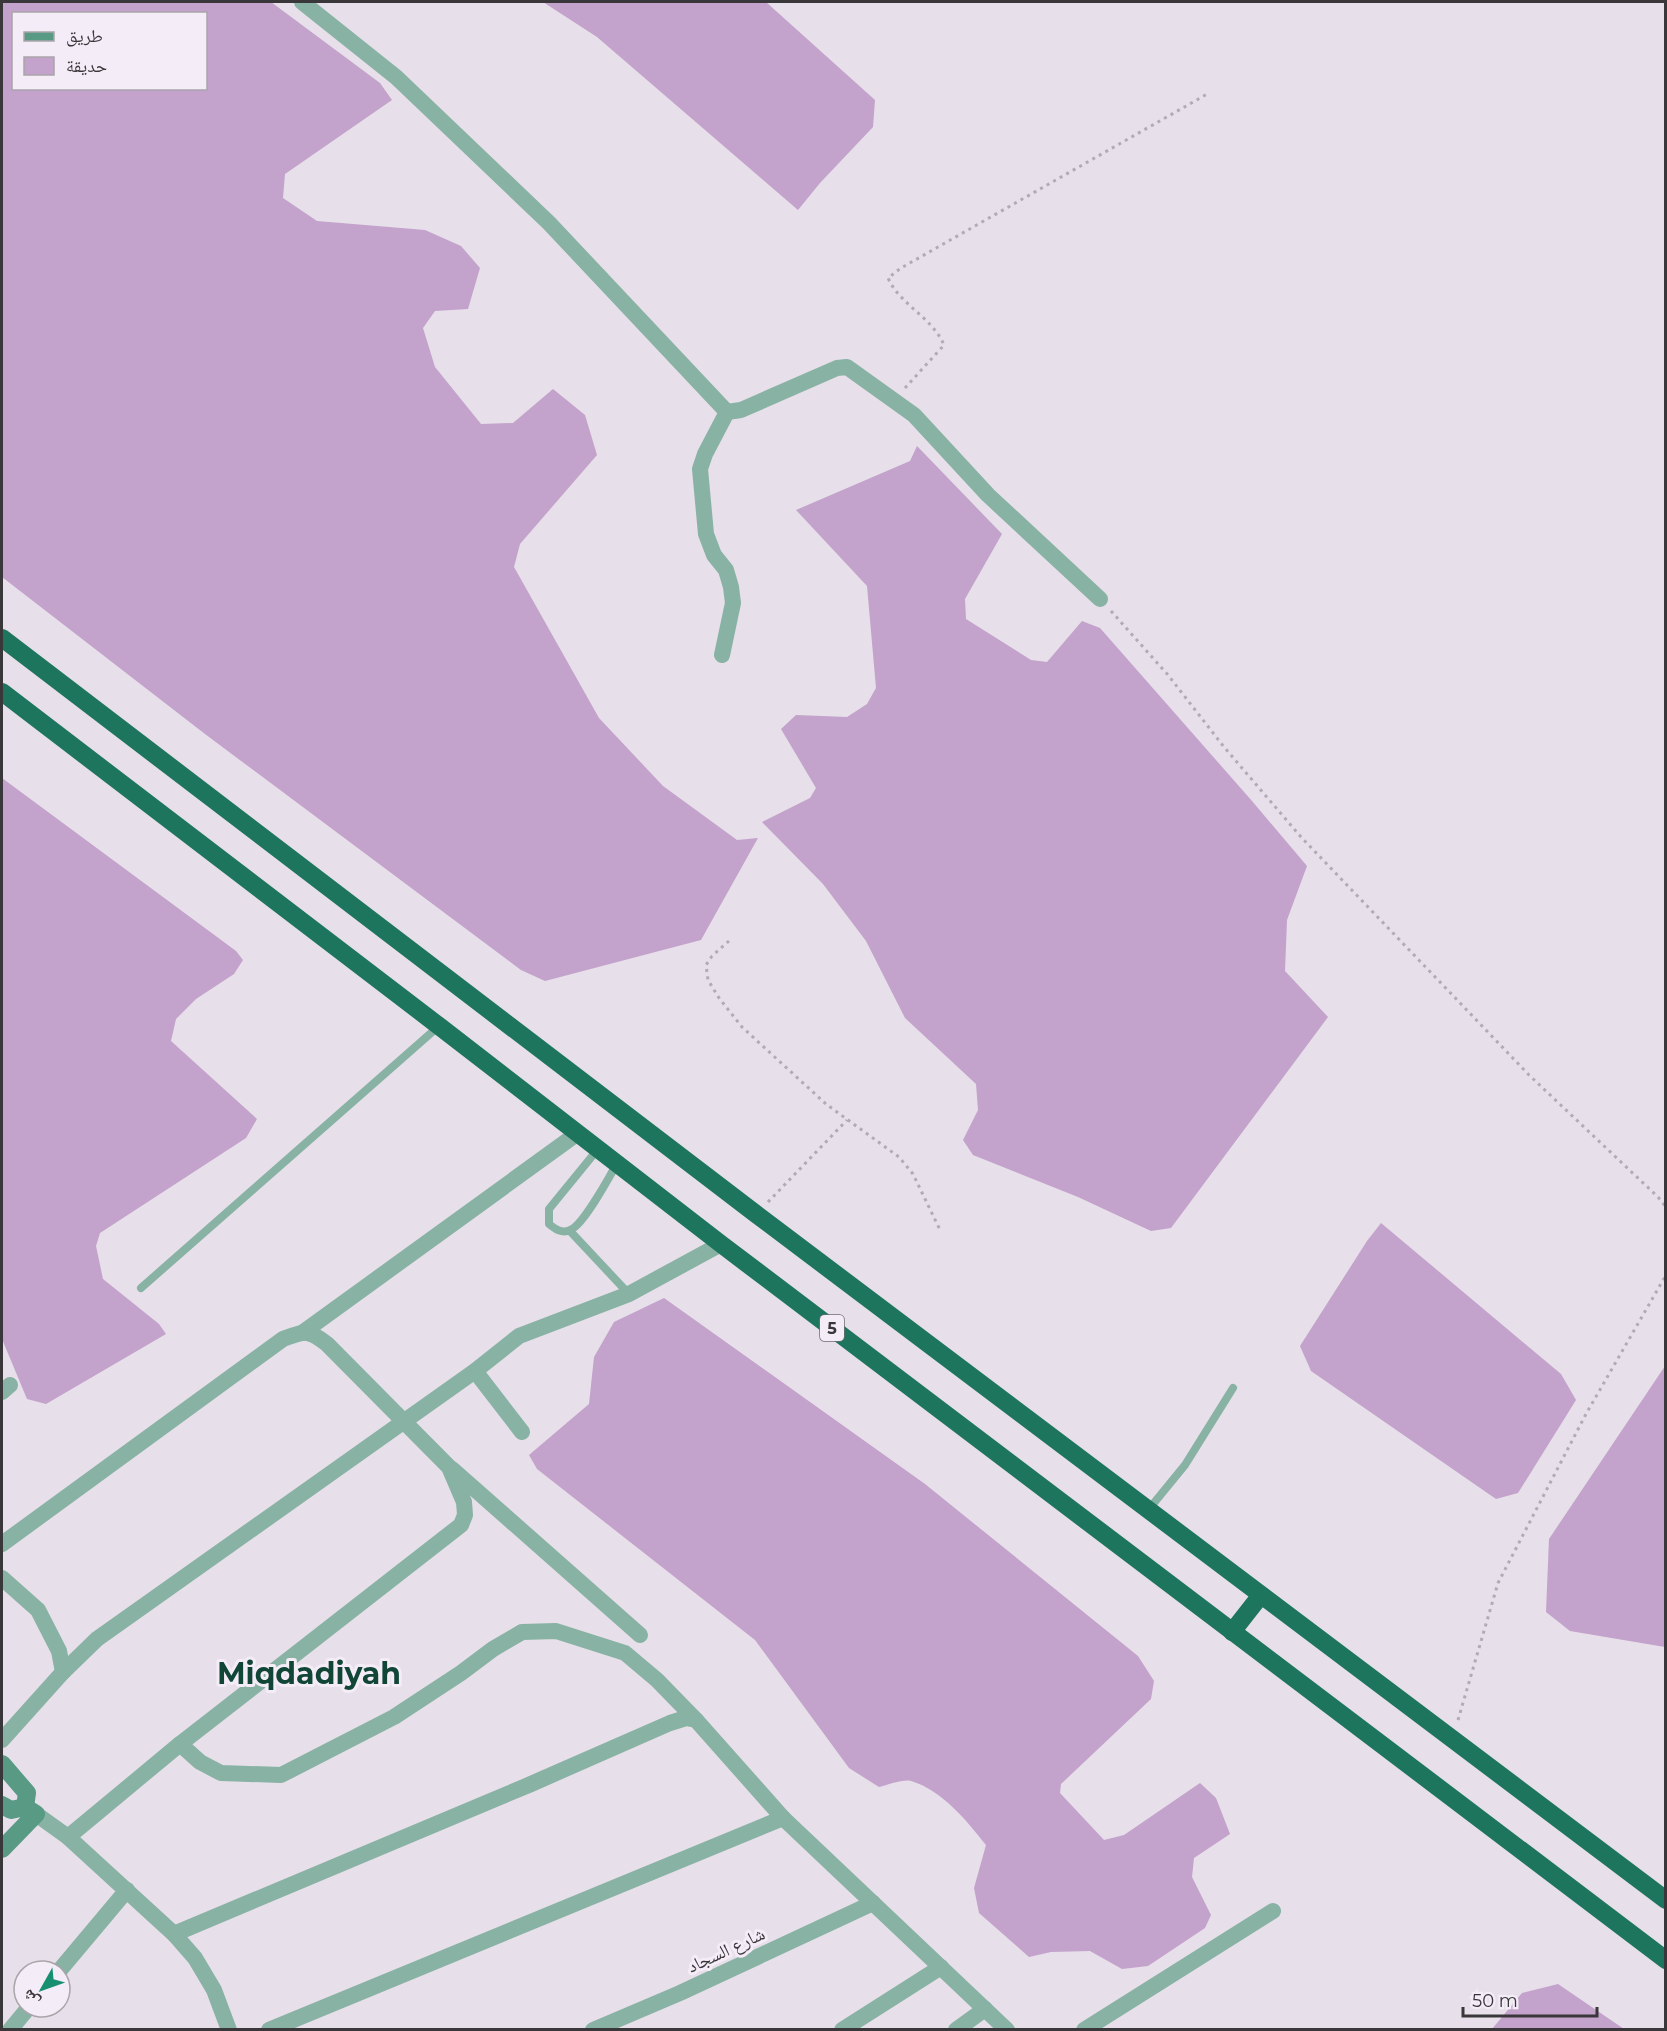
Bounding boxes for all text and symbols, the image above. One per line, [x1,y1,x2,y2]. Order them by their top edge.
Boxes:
legend [12,12,207,90]
text: طريق [66,25,103,47]
text: حديقة [66,55,107,77]
road number: 5 [820,1315,844,1341]
district label: Miqdadiyah [217,1655,401,1692]
street label: شارع السجاد [684,1922,768,1978]
north arrow [12,1959,72,2019]
scale bar [1463,1980,1596,2018]
text: ش [18,1986,44,2011]
text: 50 m [1472,1990,1518,2012]

